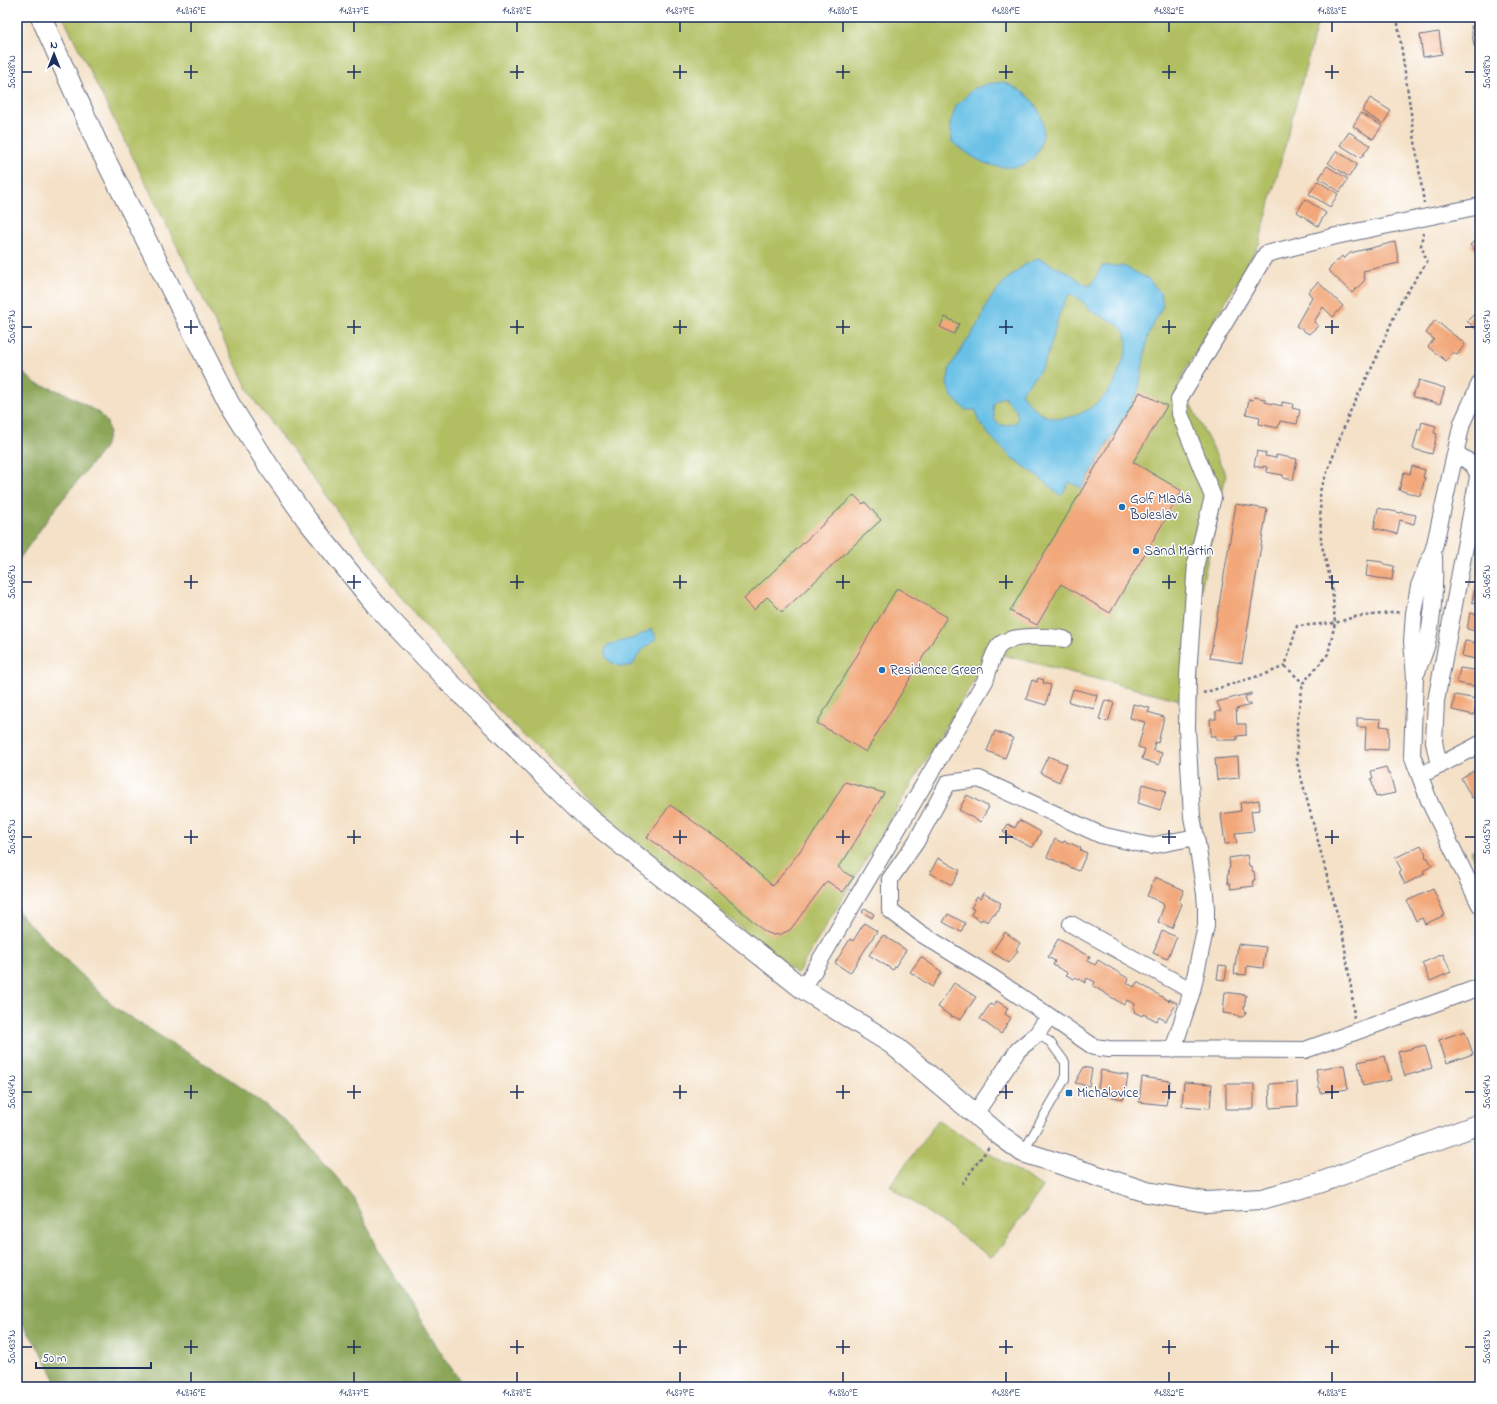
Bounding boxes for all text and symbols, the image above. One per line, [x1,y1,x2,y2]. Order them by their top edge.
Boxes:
text: 14.876°E [176,4,206,19]
text: 14.877°E [339,4,369,19]
text: 14.878°E [502,4,532,19]
text: 14.879°E [666,4,694,19]
text: 14.880°E [828,4,858,19]
text: 14.881°E [992,4,1020,19]
text: 14.882°E [1154,4,1184,19]
text: 14.883°E [1317,4,1347,19]
north arrow [34,34,74,74]
text: N [50,37,58,53]
text: 50.438°N [5,55,20,89]
text: 50.438°N [1480,55,1495,89]
text: 50.437°N [5,310,20,344]
text: 50.437°N [1480,310,1495,344]
place label: Golf Mladá Boleslav [1129,489,1191,526]
marker: Golf Mladá Boleslav [1117,502,1127,512]
place label: Sand Martin [1144,541,1213,562]
marker: Sand Martin [1131,546,1141,556]
text: 50.436°N [5,565,20,599]
text: 50.436°N [1480,565,1495,599]
place label: Residence Green [890,660,983,681]
marker: Residence Green [877,665,887,675]
text: 50.435°N [5,819,20,855]
text: 50.435°N [1480,819,1495,855]
text: 50.434°N [5,1075,20,1109]
text: 50.434°N [1480,1075,1495,1109]
place label: Michalovice [1077,1083,1139,1104]
marker: Michalovice [1064,1088,1074,1098]
text: 50.433°N [5,1330,20,1364]
text: 50.433°N [1480,1330,1495,1364]
scale bar [36,1344,151,1370]
text: 50 m [42,1350,66,1368]
text: 14.876°E [176,1386,206,1401]
text: 14.877°E [339,1386,369,1401]
text: 14.878°E [502,1386,532,1401]
text: 14.879°E [666,1386,694,1401]
text: 14.880°E [828,1386,858,1401]
text: 14.881°E [992,1386,1020,1401]
text: 14.882°E [1154,1386,1184,1401]
text: 14.883°E [1317,1386,1347,1401]

